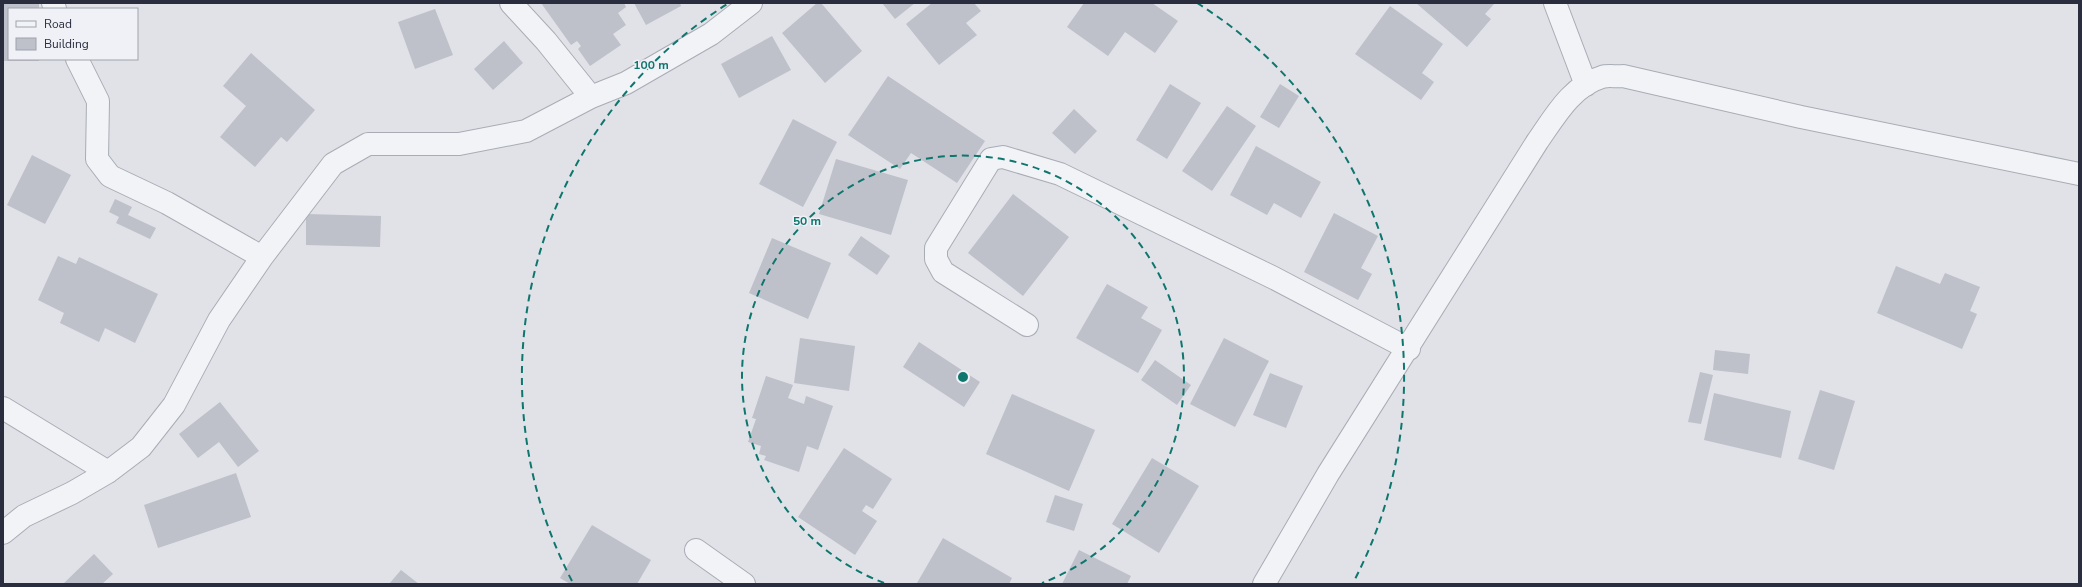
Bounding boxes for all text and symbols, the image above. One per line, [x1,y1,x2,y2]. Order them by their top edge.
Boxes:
legend [8,8,138,60]
text: Road [44,16,72,32]
text: Building [44,36,89,52]
text: 100 m [633,57,669,73]
text: 50 m [793,213,821,229]
centre of rings [956,370,970,384]

